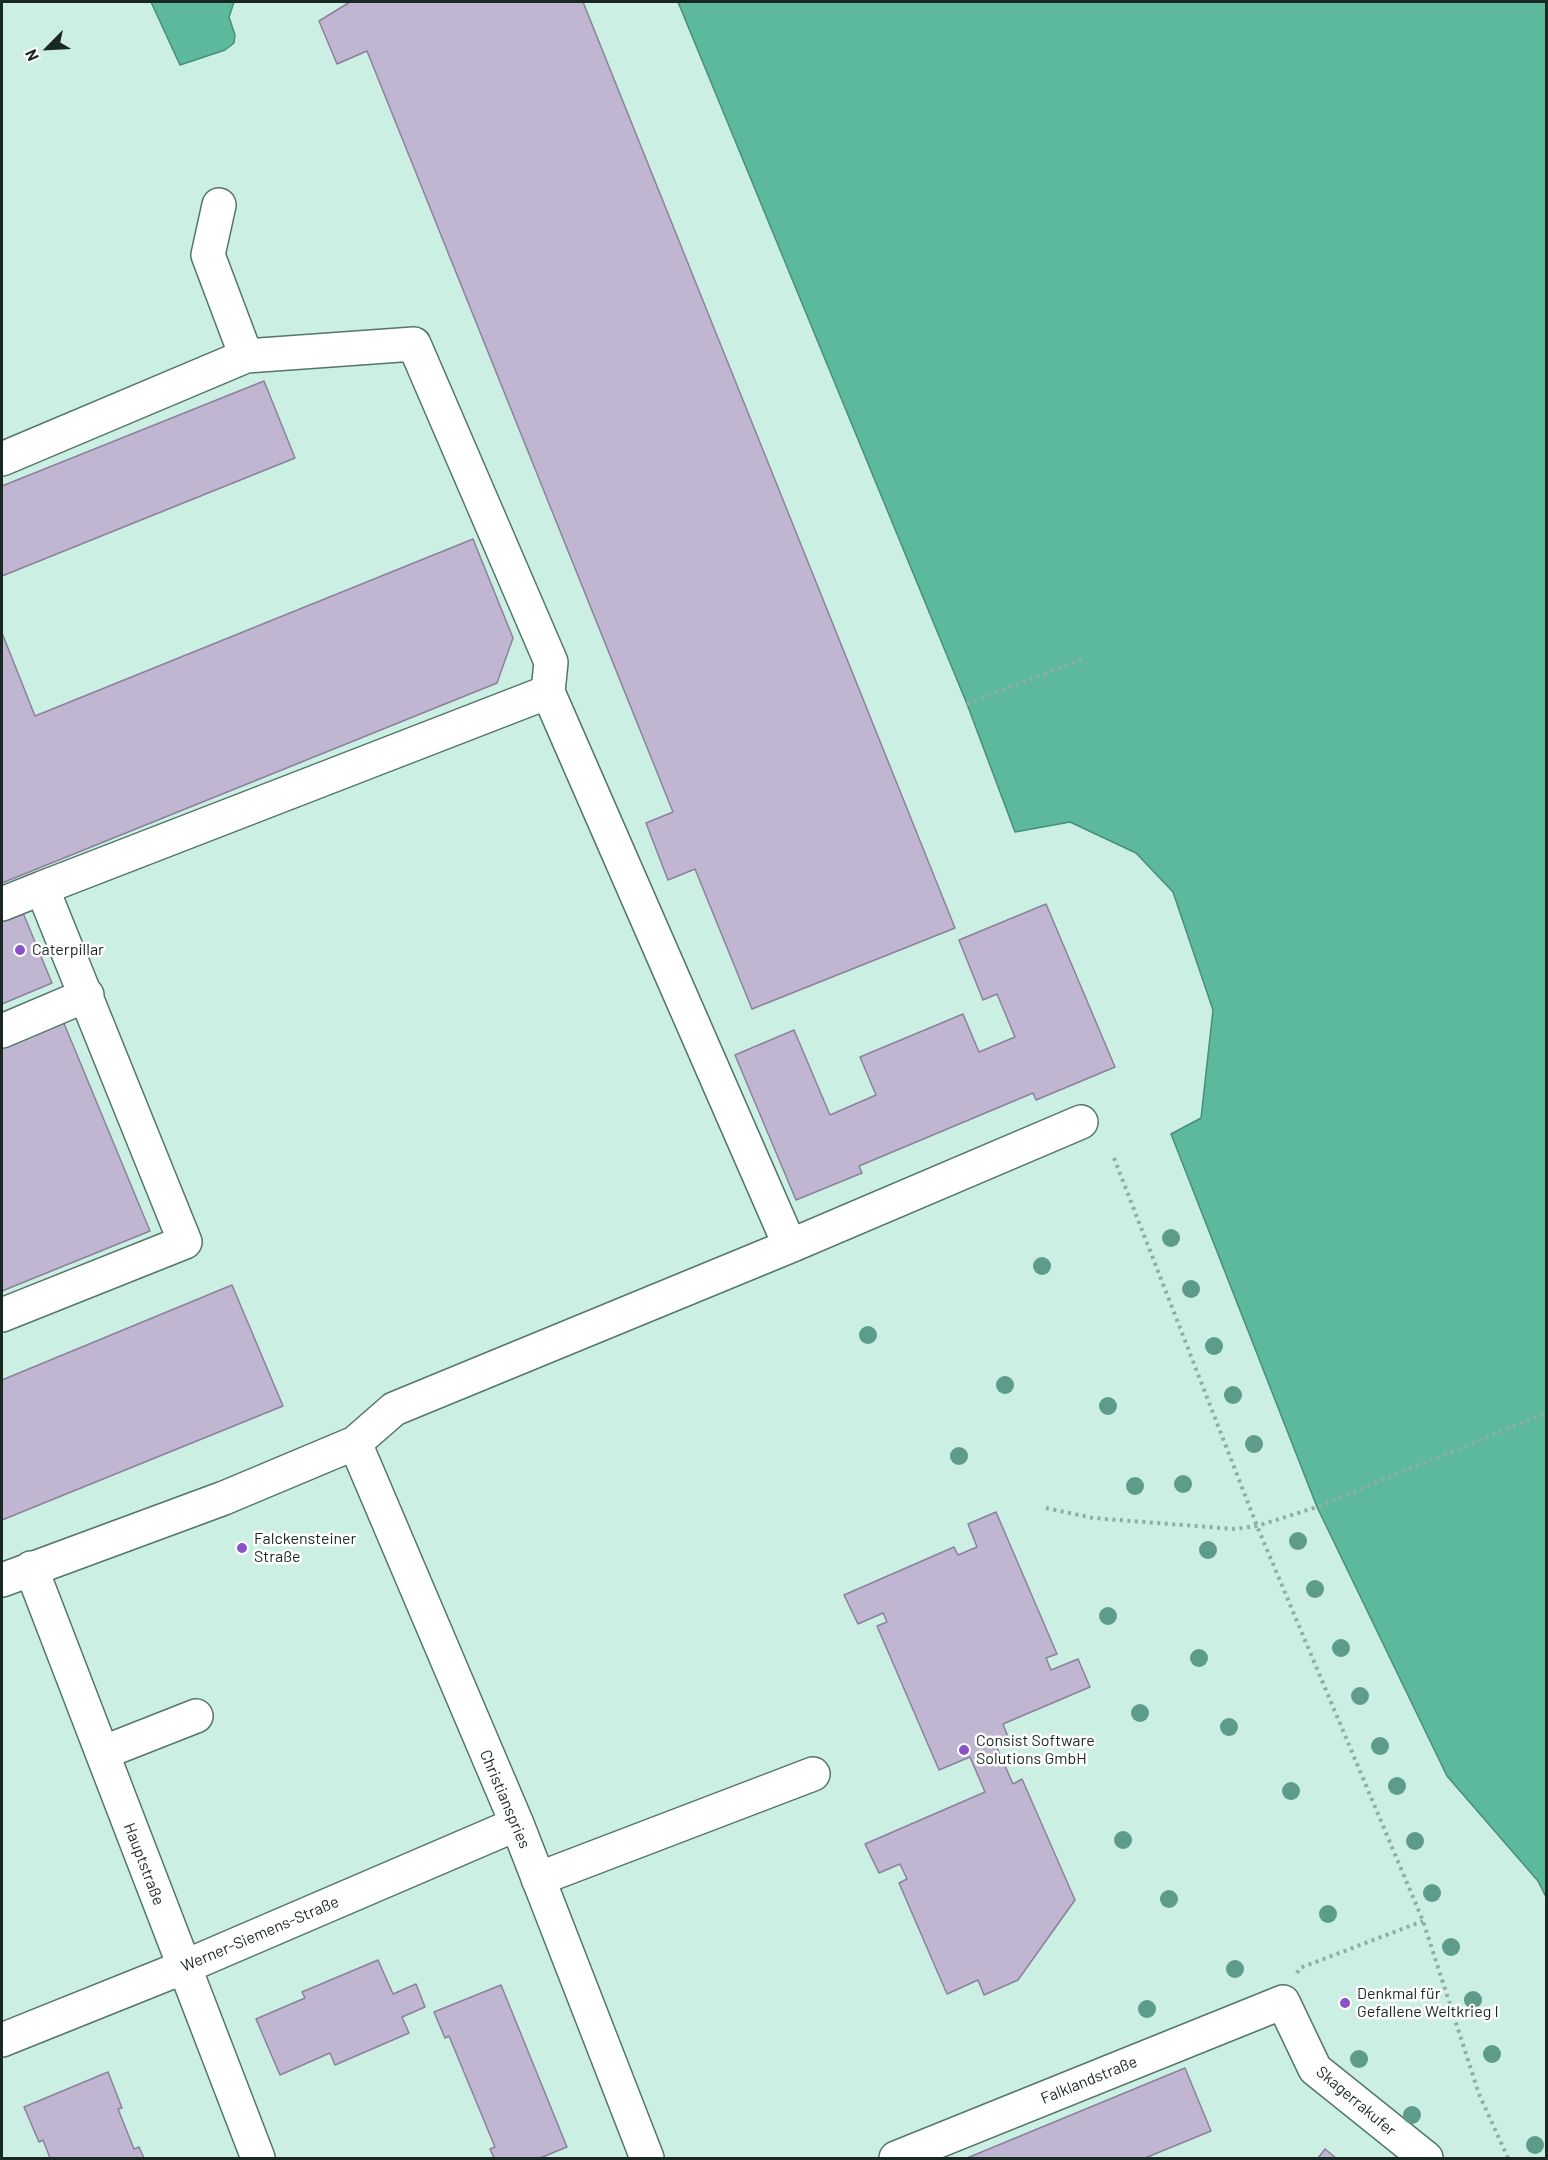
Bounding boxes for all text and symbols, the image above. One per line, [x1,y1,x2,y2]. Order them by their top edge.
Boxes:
north arrow [18,18,78,78]
text: N [20,47,42,64]
place label: Caterpillar [32,940,104,960]
marker: Caterpillar [13,943,27,957]
place label: Falckensteiner Straße [254,1529,356,1567]
marker: Falckensteiner Straße [235,1541,249,1555]
place label: Consist Software Solutions GmbH [976,1731,1095,1769]
marker: Consist Software Solutions GmbH [957,1743,971,1757]
street label: Christianspries [476,1747,534,1851]
street label: Hauptstraße [119,1820,169,1908]
street label: Werner-Siemens-Straße [178,1892,342,1976]
place label: Denkmal für Gefallene Weltkrieg I [1357,1984,1499,2022]
marker: Denkmal für Gefallene Weltkrieg I [1338,1996,1352,2010]
street label: Falklandstraße [1038,2052,1140,2108]
street label: Skagerrakufer [1312,2062,1400,2140]

